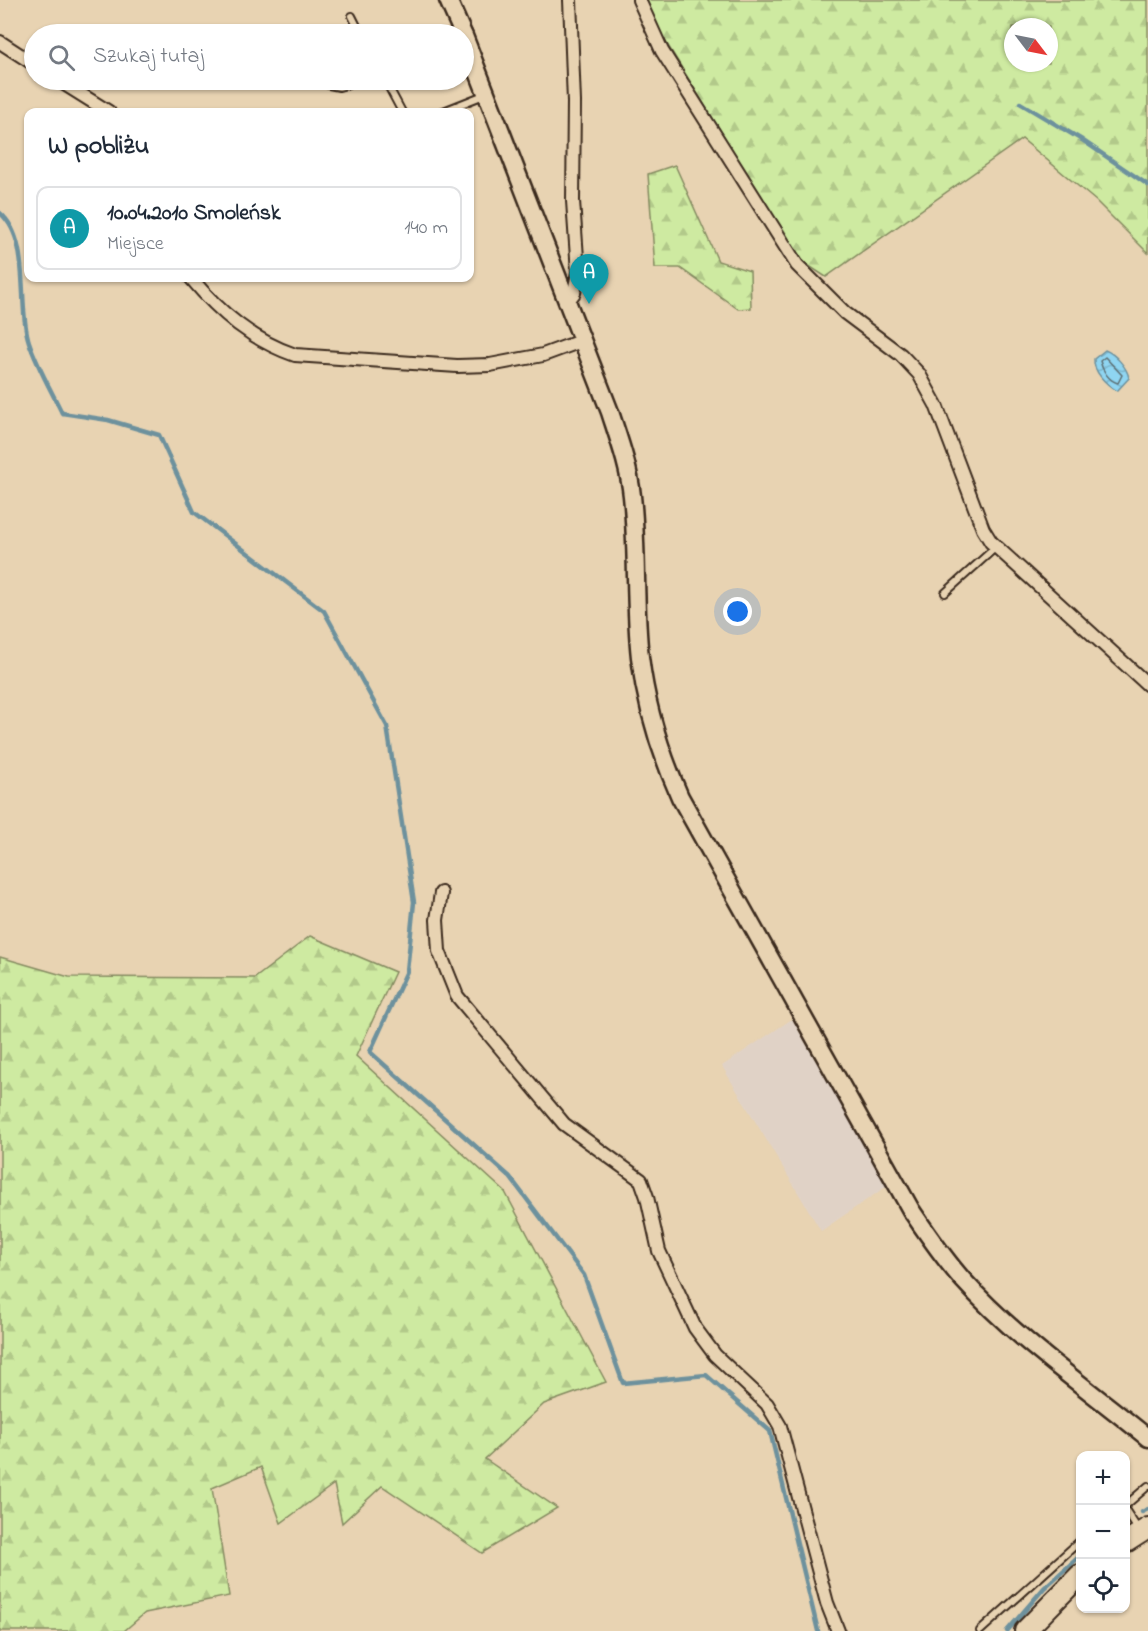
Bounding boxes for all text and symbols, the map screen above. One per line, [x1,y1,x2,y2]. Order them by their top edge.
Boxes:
north arrow [1004,18,1058,72]
search box [24,24,474,90]
icon: search [45,41,78,74]
text: Szukaj tutaj [93,41,204,73]
text: W pobliżu [48,128,149,166]
text: 10.04.2010 Smoleńsk [107,198,281,230]
text: A [63,214,76,243]
text: 140 m [404,214,448,243]
text: Miejsce [107,230,164,259]
pin: A [570,254,608,304]
your location [723,597,752,626]
map controls [1076,1451,1130,1613]
button: + [1076,1451,1130,1505]
button: − [1076,1505,1130,1559]
button: locate [1076,1559,1130,1613]

